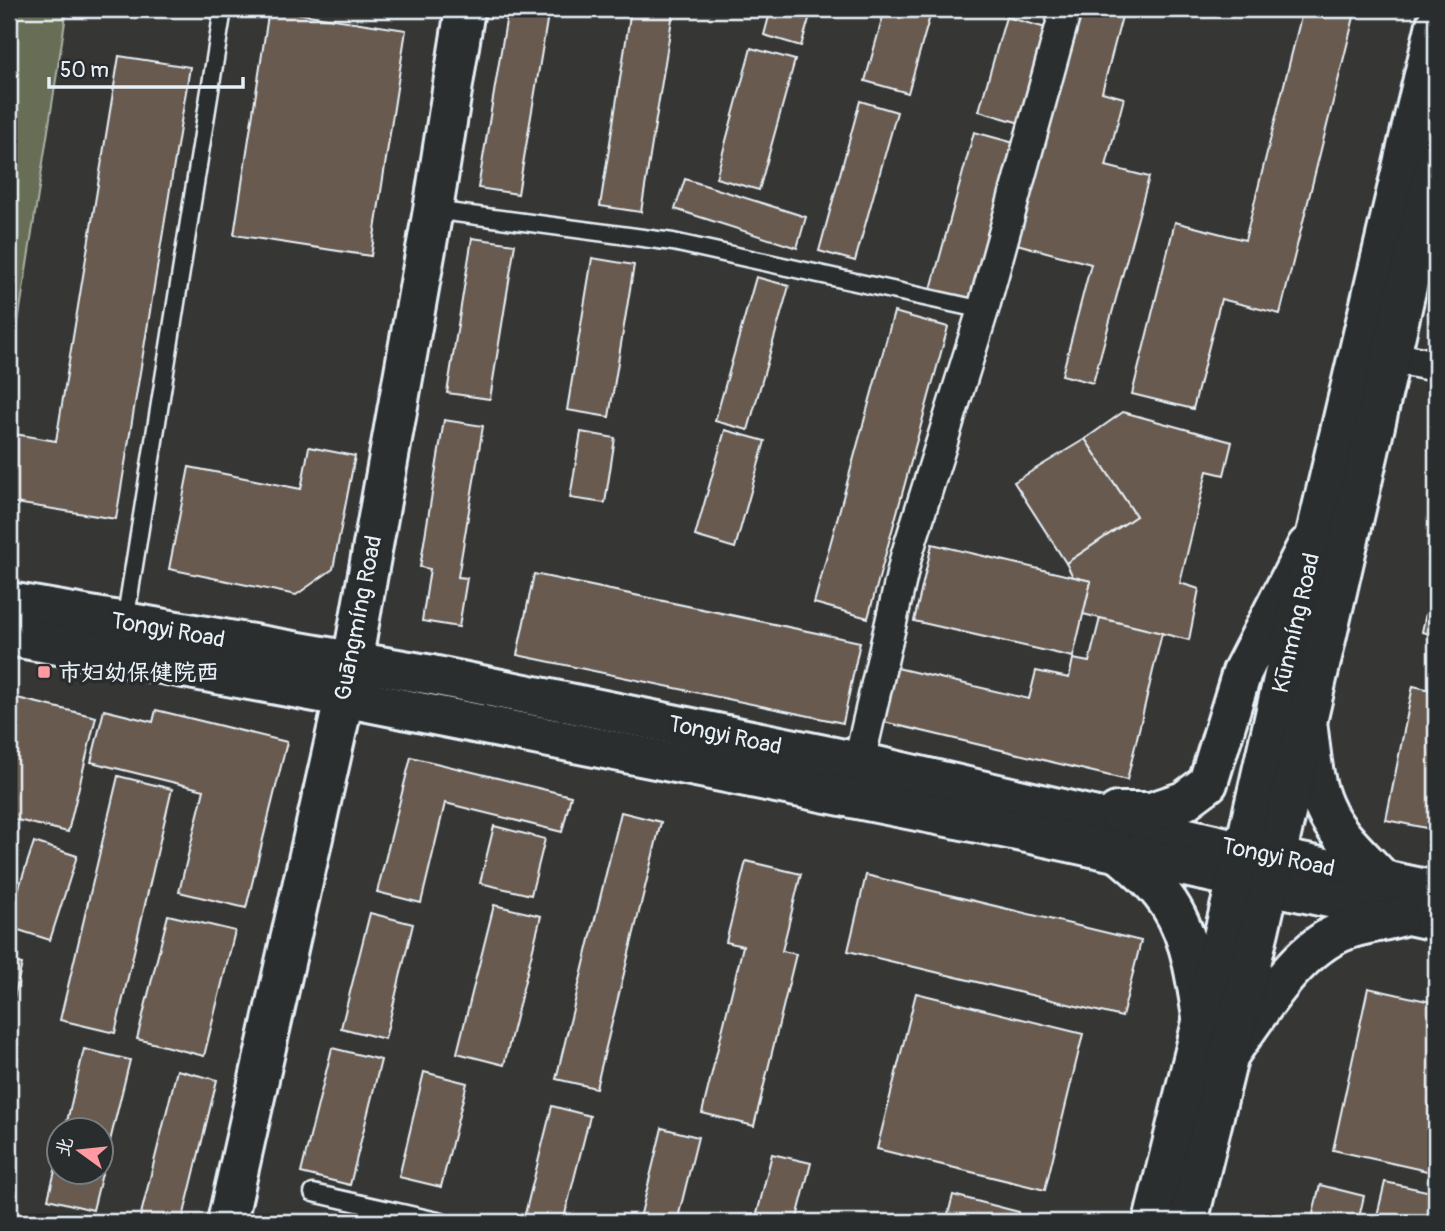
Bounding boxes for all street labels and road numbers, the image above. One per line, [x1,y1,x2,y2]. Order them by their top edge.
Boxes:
street label: Guāngmíng Road [328,533,388,703]
street label: Kūnmíng Road [1266,550,1326,696]
street label: Tongyi Road [109,606,227,654]
street label: Tongyi Road [666,709,784,761]
street label: Tongyi Road [1219,831,1337,883]

